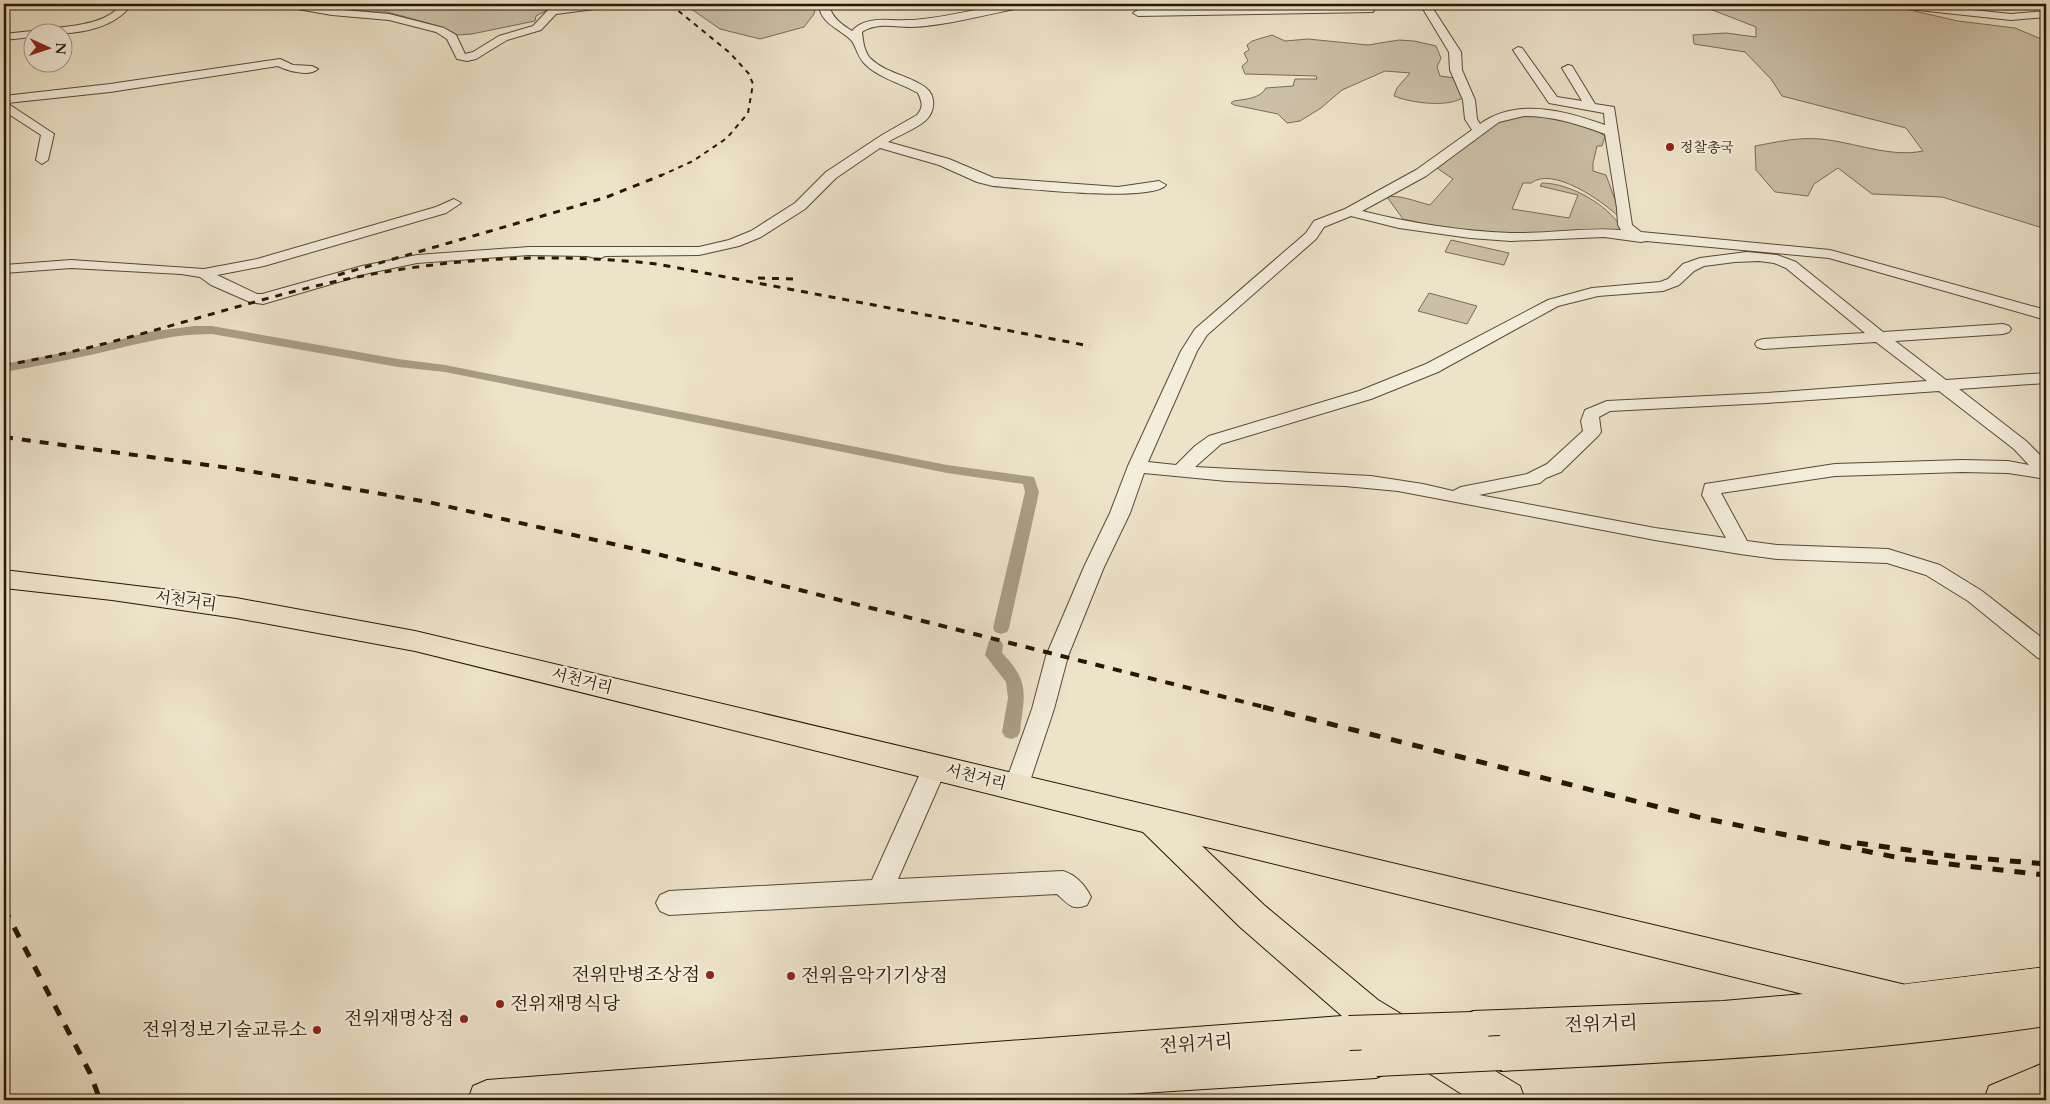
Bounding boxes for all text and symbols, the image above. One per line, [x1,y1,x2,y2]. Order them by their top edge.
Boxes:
north arrow [22,22,72,72]
text: N [51,42,70,55]
place label: 정찰총국 [1680,138,1734,157]
marker: 정찰총국 [1664,141,1676,153]
street label: 서천거리 [154,586,218,616]
street label: 서천거리 [549,663,615,699]
street label: 서천거리 [943,759,1009,795]
place label: 전위만병조상점 [572,962,700,988]
place label: 전위음악기기상점 [801,963,948,989]
marker: 전위만병조상점 [704,969,716,981]
marker: 전위음악기기상점 [785,970,797,982]
place label: 전위재명식당 [510,991,621,1017]
marker: 전위재명식당 [494,998,506,1010]
place label: 전위재명상점 [344,1006,454,1032]
street label: 전위거리 [1564,1010,1638,1038]
marker: 전위재명상점 [458,1013,470,1025]
place label: 전위정보기술교류소 [142,1017,307,1043]
marker: 전위정보기술교류소 [311,1024,323,1036]
street label: 전위거리 [1158,1028,1234,1060]

